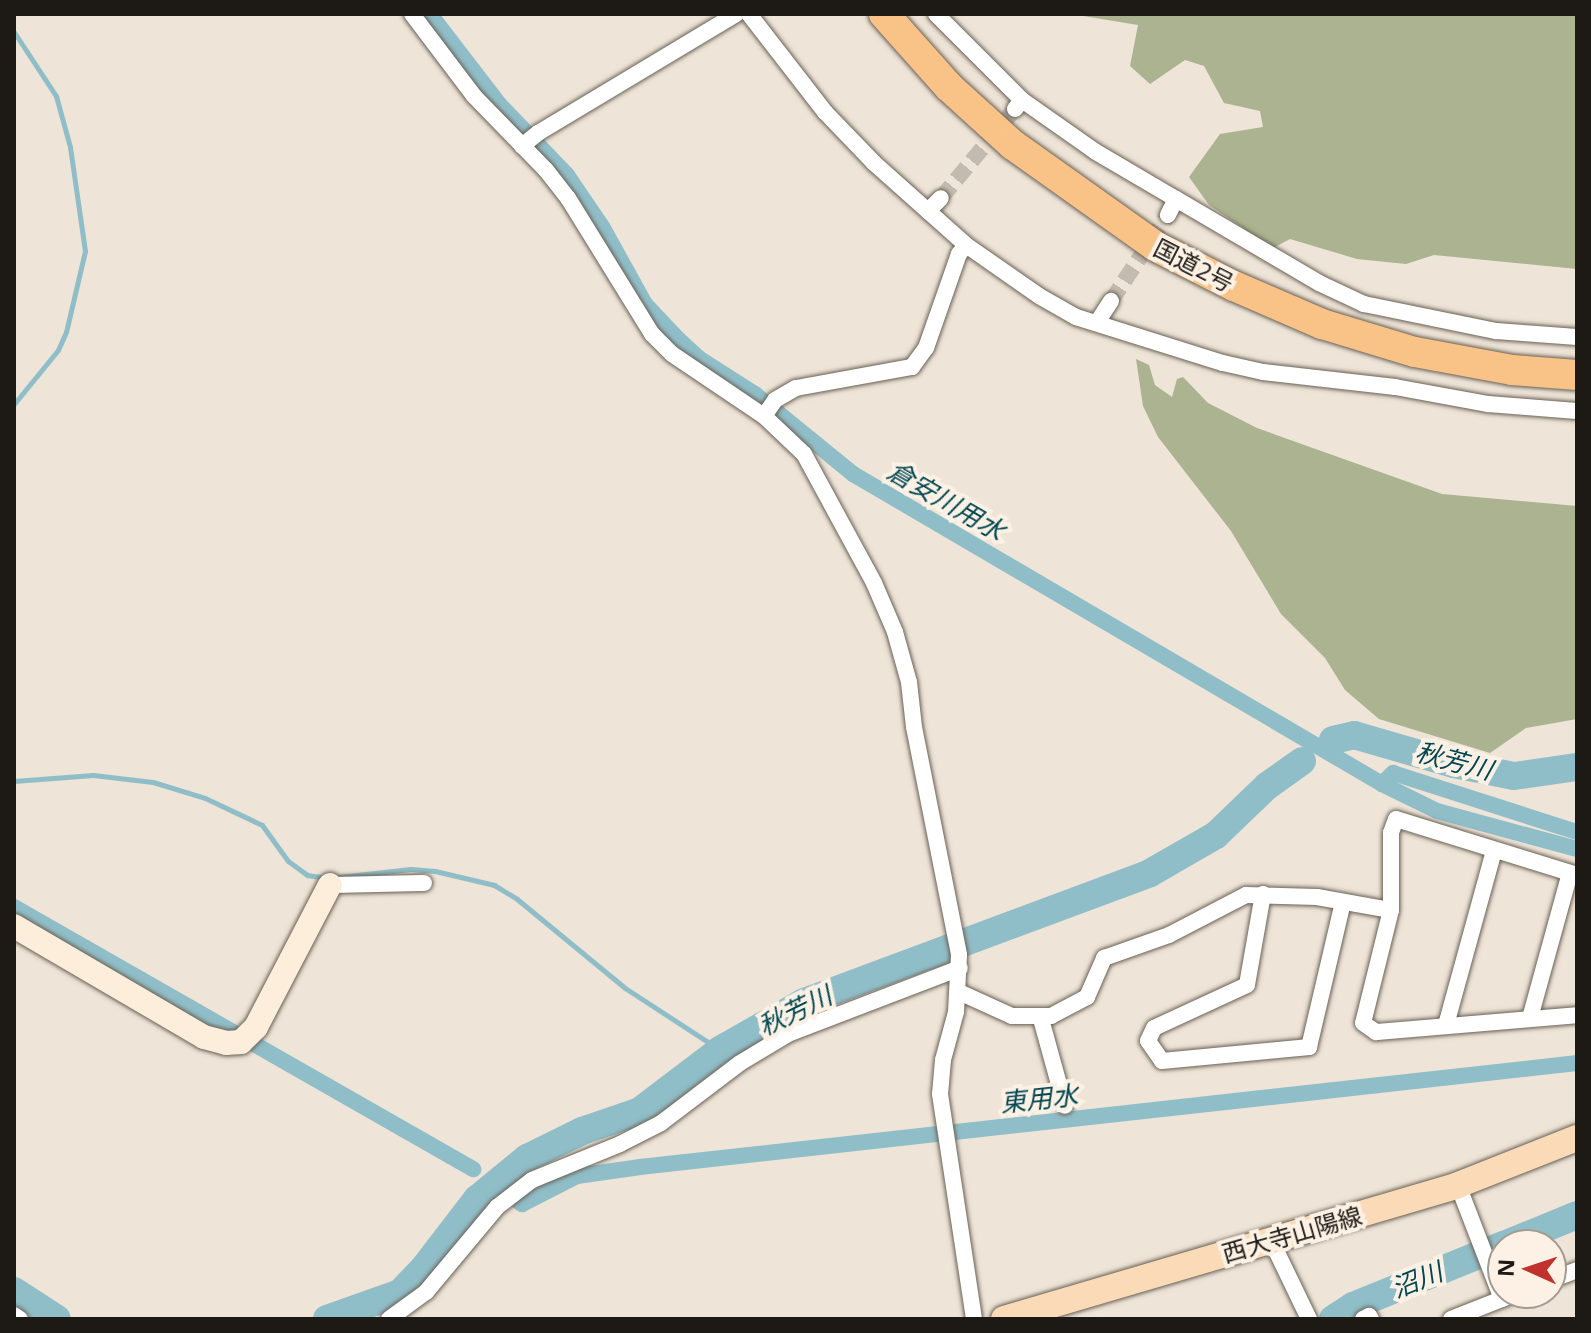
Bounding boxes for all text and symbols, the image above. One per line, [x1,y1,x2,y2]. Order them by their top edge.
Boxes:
street label: 国道2号 [1149,233,1239,297]
water label: 倉安川用水 [882,455,1010,547]
water label: 秋芳川 [1412,736,1496,786]
water label: 秋芳川 [753,980,837,1042]
water label: 東用水 [999,1079,1079,1119]
street label: 西大寺山陽線 [1219,1200,1365,1268]
north arrow [1487,1229,1567,1309]
water label: 沼川 [1387,1256,1447,1304]
text: N [1490,1258,1520,1278]

